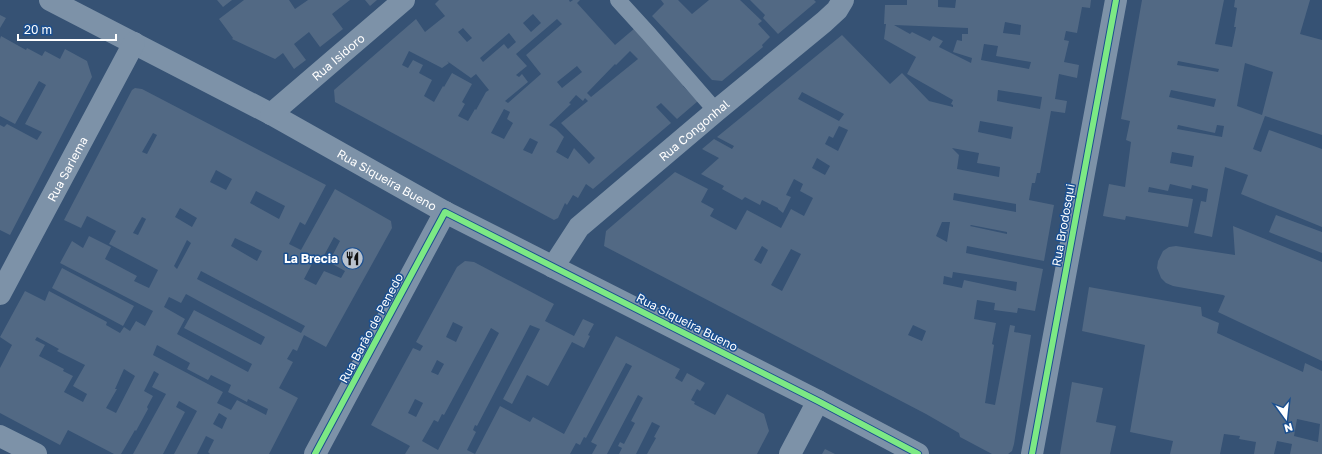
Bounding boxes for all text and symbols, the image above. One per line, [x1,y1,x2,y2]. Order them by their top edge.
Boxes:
scale bar [18,16,116,42]
text: 20 m [24,22,52,37]
street label: Rua Isidoro [308,30,367,83]
street label: Rua Congonhal [655,96,732,164]
street label: Rua Sariema [43,134,90,204]
street label: Rua Siqueira Bueno [335,145,440,213]
street label: Rua Brodosqui [1048,183,1078,267]
restaurant icon: La Brecia [340,245,366,271]
place label: La Brecia [284,251,338,266]
street label: Rua Barão de Penedo [336,270,406,386]
street label: Rua Siqueira Bueno [634,290,740,354]
north arrow [1266,398,1306,438]
text: N [1283,421,1294,436]

